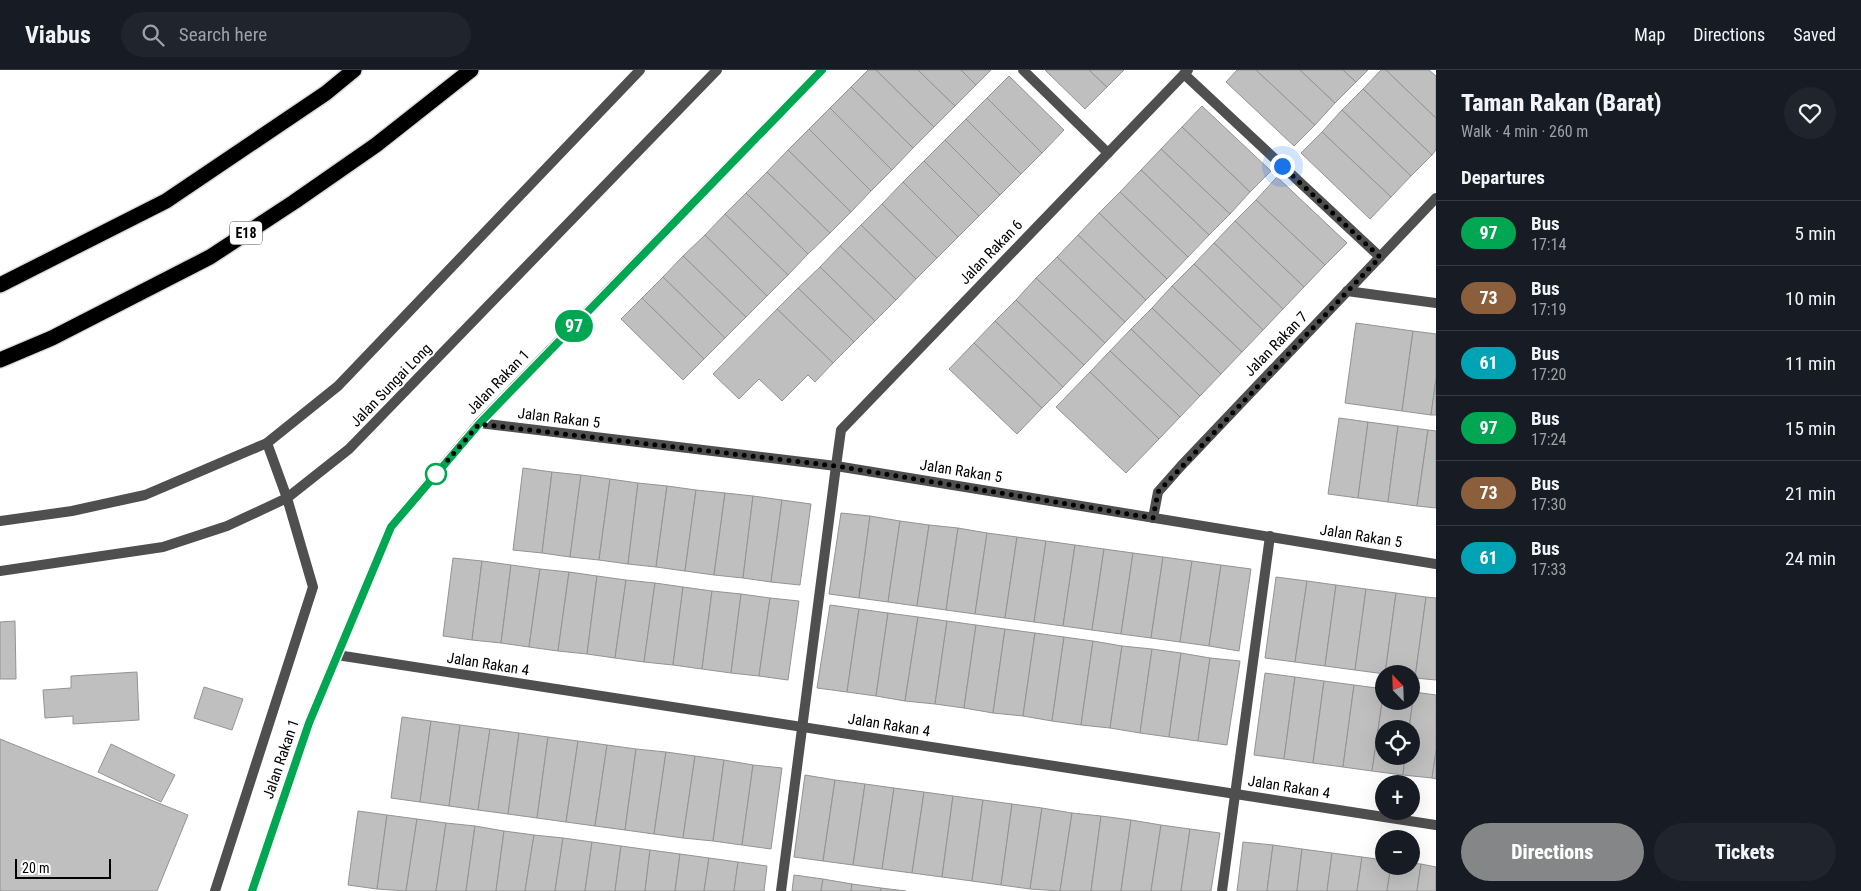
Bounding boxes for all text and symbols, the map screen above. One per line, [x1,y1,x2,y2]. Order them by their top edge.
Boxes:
search box [121,12,471,57]
text: Viabus [25,21,91,49]
icon: search [139,21,167,49]
text: Search here [179,23,267,46]
text: Map [1634,24,1665,45]
text: Directions [1693,24,1765,45]
text: Saved [1793,24,1836,45]
button: heart [1784,87,1836,139]
text: Taman Rakan (Barat) [1461,89,1662,117]
text: Walk · 4 min · 260 m [1461,122,1588,141]
your location [1270,154,1295,179]
text: Departures [1461,166,1545,189]
text: Bus [1531,212,1560,235]
street label: Jalan Rakan 6 [956,216,1026,288]
road number: E18 [230,222,262,244]
text: 97 [1479,222,1498,243]
text: 5 min [1794,222,1836,245]
text: 17:14 [1531,235,1566,254]
text: Bus [1531,277,1560,300]
text: 73 [1479,287,1498,308]
text: 10 min [1785,287,1836,310]
text: 17:19 [1531,300,1566,319]
street label: Jalan Rakan 7 [1241,308,1311,380]
line badge: 97 [552,310,596,342]
text: 97 [565,315,583,336]
street label: Jalan Sungai Long [347,340,435,430]
text: Bus [1531,342,1560,365]
street label: Jalan Rakan 1 [463,346,533,418]
text: 61 [1479,352,1498,373]
text: 11 min [1785,352,1836,375]
text: 17:20 [1531,365,1566,384]
street label: Jalan Rakan 5 [517,404,601,432]
text: Bus [1531,407,1560,430]
text: 97 [1479,417,1498,438]
text: 15 min [1785,417,1836,440]
text: 17:24 [1531,430,1566,449]
street label: Jalan Rakan 5 [919,456,1003,486]
unlabelled marker [425,463,447,485]
text: Bus [1531,472,1560,495]
text: 73 [1479,482,1498,503]
text: 21 min [1785,482,1836,505]
text: 17:30 [1531,495,1566,514]
street label: Jalan Rakan 5 [1319,521,1403,551]
text: Bus [1531,537,1560,560]
text: 61 [1479,547,1498,568]
text: 24 min [1785,547,1836,570]
text: 17:33 [1531,560,1566,579]
street label: Jalan Rakan 4 [446,649,530,679]
north arrow [1375,665,1420,710]
map controls [1375,665,1420,875]
street label: Jalan Rakan 4 [847,710,931,740]
street label: Jalan Rakan 1 [259,717,303,801]
button: locate [1375,720,1420,765]
street label: Jalan Rakan 4 [1247,772,1331,802]
button: + [1375,775,1420,820]
button: Directions [1461,823,1644,881]
button: Tickets [1654,823,1836,881]
button: − [1375,830,1420,875]
scale bar [15,856,111,879]
text: 20 m [22,860,50,876]

